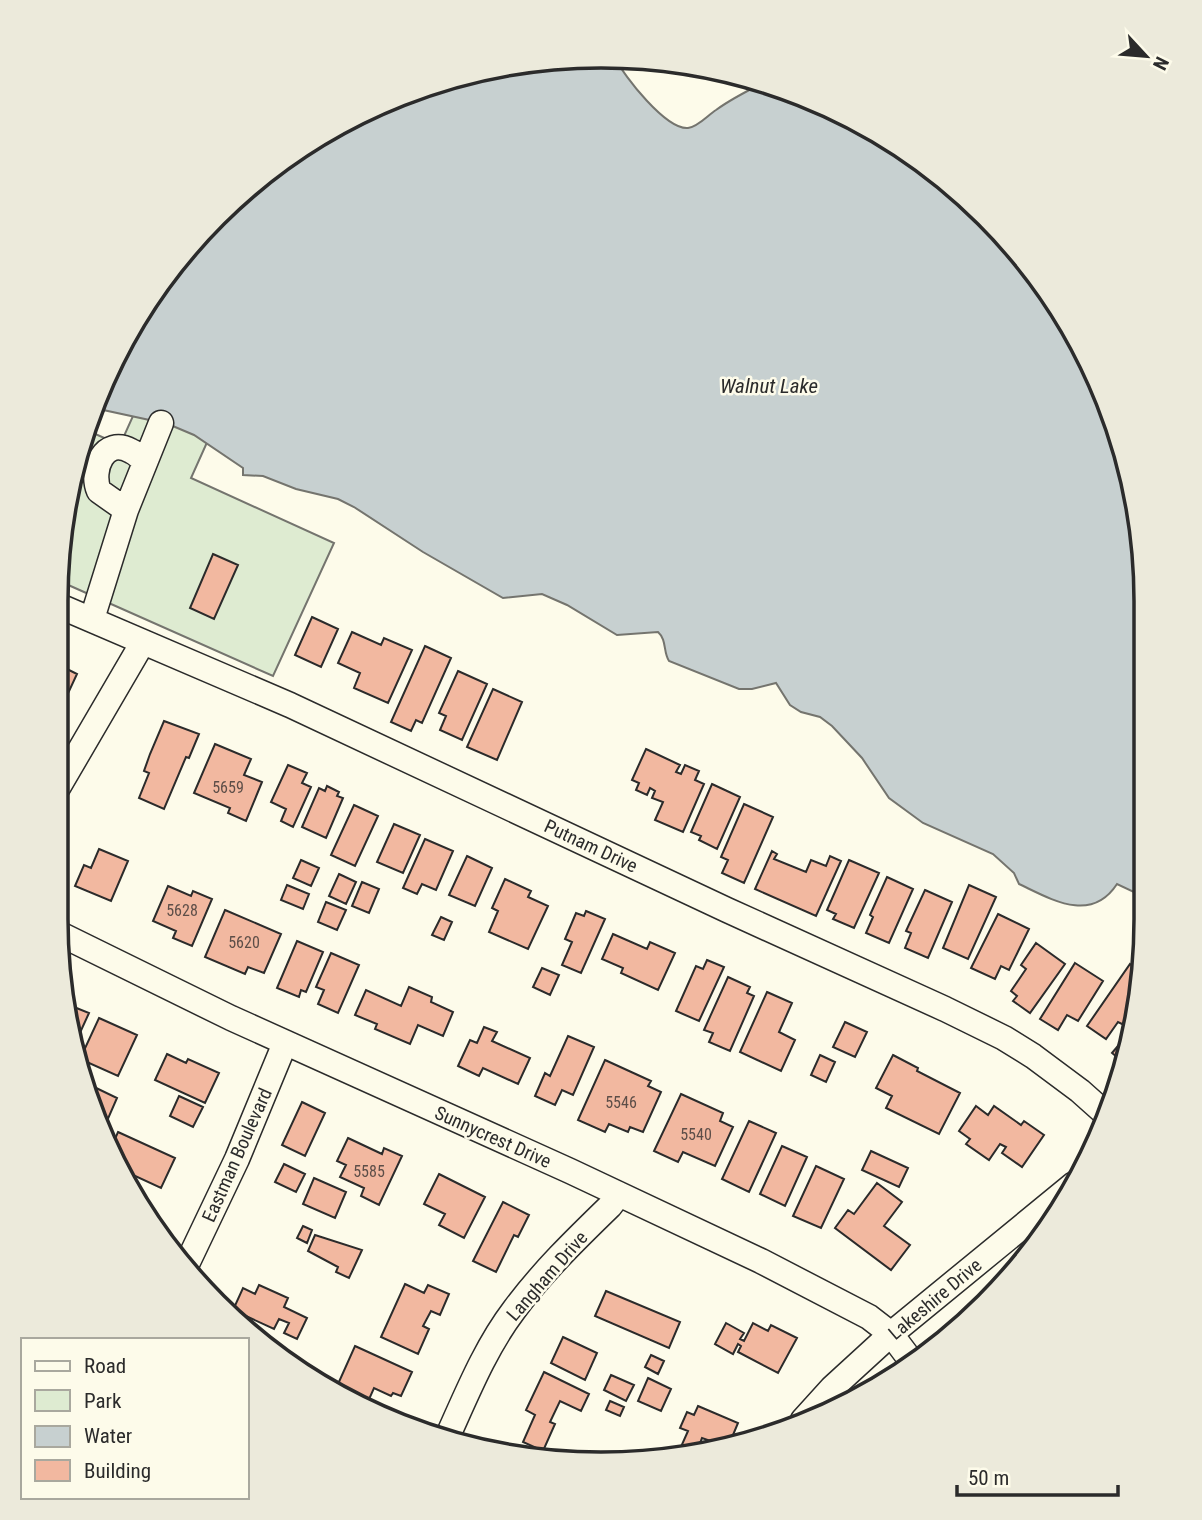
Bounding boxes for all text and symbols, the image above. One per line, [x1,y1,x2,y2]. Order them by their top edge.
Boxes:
north arrow [1111,21,1181,91]
text: N [1148,53,1174,74]
water label: Walnut Lake [720,374,818,398]
house number: 5659 [212,778,244,797]
street label: Putnam Drive [541,814,641,878]
house number: 5628 [166,901,198,920]
house number: 5620 [228,933,260,952]
street label: Eastman Boulevard [197,1084,277,1226]
house number: 5546 [605,1093,637,1112]
street label: Sunnycrest Drive [431,1101,555,1173]
house number: 5540 [680,1125,712,1144]
house number: 5585 [353,1162,385,1181]
street label: Langham Drive [502,1226,592,1326]
street label: Lakeshire Drive [884,1253,986,1345]
legend [21,1338,248,1499]
text: Road [84,1354,126,1378]
text: Park [84,1389,122,1413]
text: Water [84,1424,132,1448]
scale bar [957,1454,1118,1498]
text: Building [84,1459,151,1483]
text: 50 m [968,1466,1009,1490]

